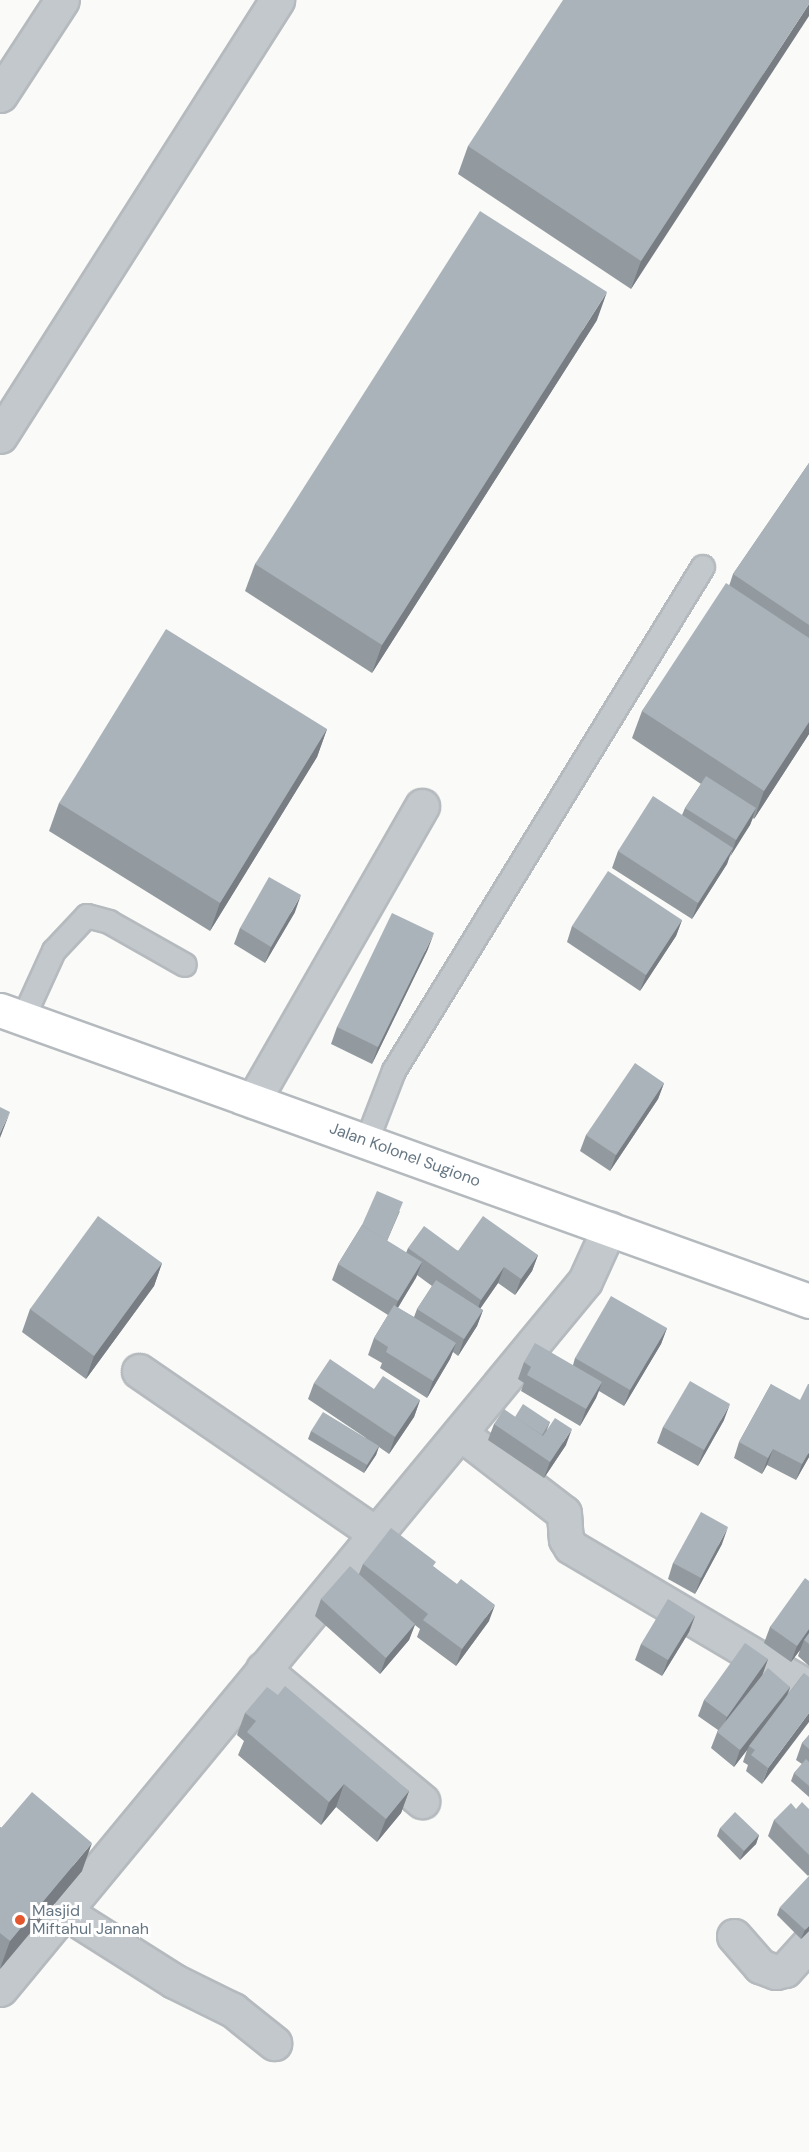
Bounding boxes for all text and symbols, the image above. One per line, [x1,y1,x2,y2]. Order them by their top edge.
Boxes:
street label: Jalan Kolonel Sugiono [327,1119,483,1191]
place label: Masjid Miftahul Jannah [32,1901,149,1939]
marker: Masjid Miftahul Jannah [13,1913,27,1927]

